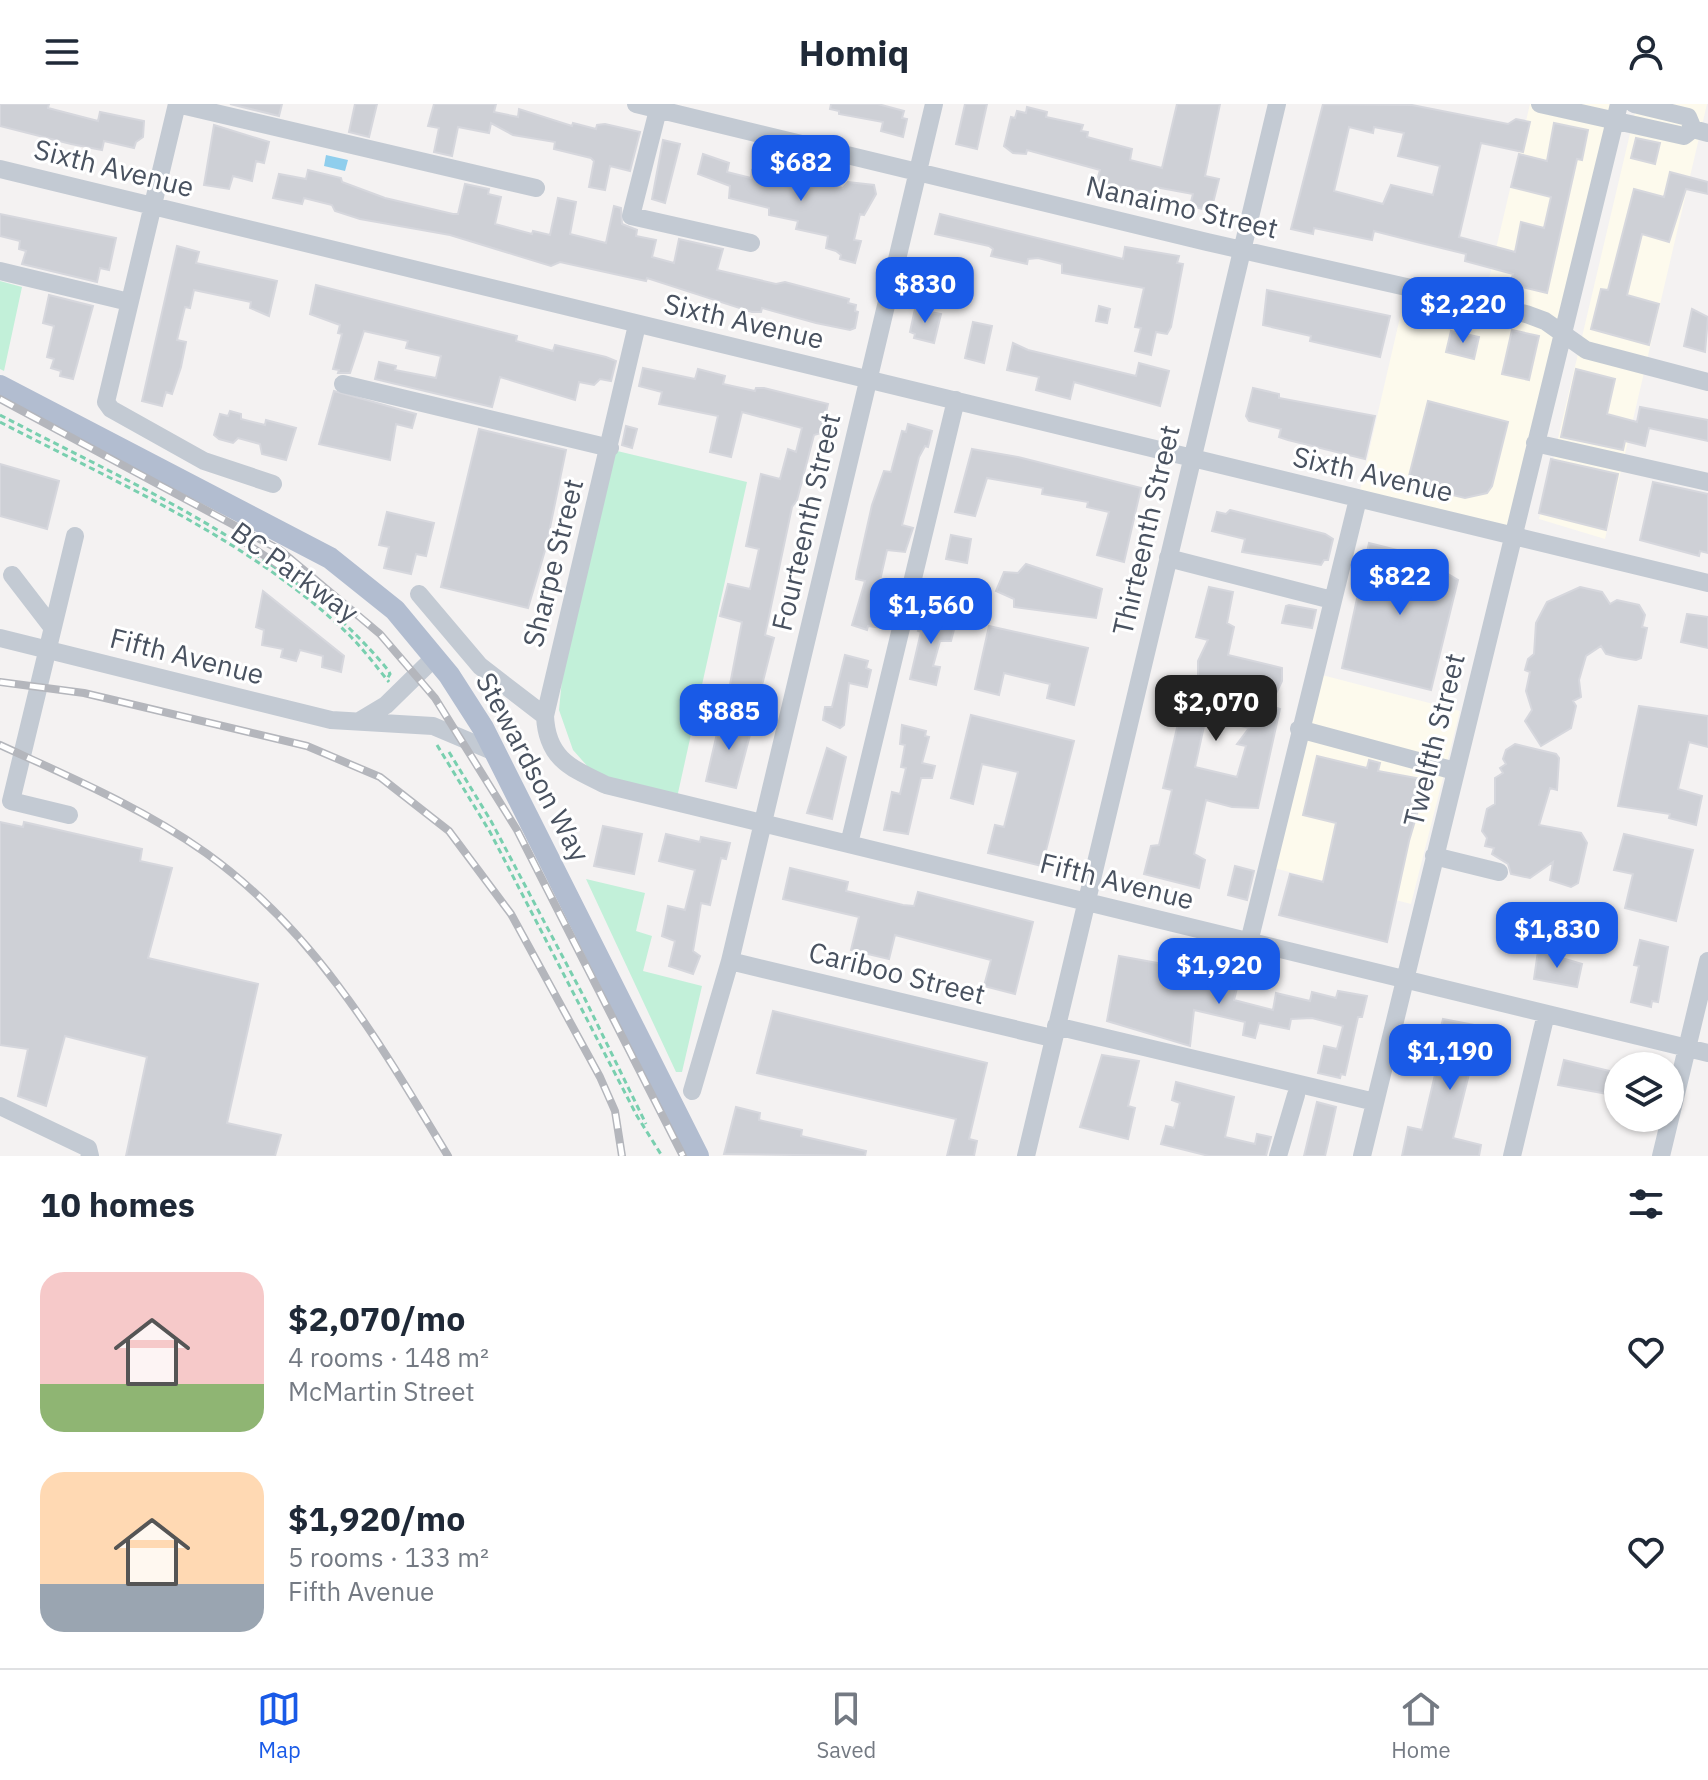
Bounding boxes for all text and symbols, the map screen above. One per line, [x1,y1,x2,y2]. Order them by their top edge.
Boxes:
text: Homiq [799,29,909,76]
icon: menu [40,30,84,74]
icon: person [1624,30,1668,74]
street label: Sixth Avenue [30,130,198,205]
pin: $682 [754,135,848,203]
text: $682 [770,144,832,178]
street label: Nanaimo Street [1082,166,1282,247]
pin: $830 [878,257,972,325]
text: $830 [894,266,956,300]
pin: $2,220 [1398,277,1528,345]
street label: Sixth Avenue [660,284,828,357]
text: $2,220 [1420,286,1506,320]
street label: Fourteenth Street [762,409,849,634]
street label: Thirteenth Street [1103,421,1188,639]
street label: Sixth Avenue [1289,437,1457,510]
street label: Sharpe Street [514,475,591,651]
street label: BC Parkway [224,513,366,630]
pin: $822 [1353,549,1447,617]
text: $822 [1369,558,1431,592]
pin: $1,560 [866,578,996,646]
text: $1,560 [888,587,974,621]
street label: Fifth Avenue [106,619,268,693]
street label: Twelfth Street [1394,649,1473,830]
street label: Stewardson Way [468,666,599,868]
pin: $2,070 [1151,675,1281,743]
pin: $885 [682,684,776,752]
text: $2,070 [1173,684,1259,718]
text: $885 [698,693,760,727]
street label: Fifth Avenue [1036,844,1198,918]
pin: $1,830 [1492,902,1622,970]
text: $1,830 [1514,911,1600,945]
street label: Cariboo Street [805,933,989,1012]
pin: $1,920 [1154,938,1284,1006]
text: $1,920 [1176,947,1262,981]
pin: $1,190 [1385,1024,1515,1092]
text: $1,190 [1407,1033,1493,1067]
map controls [1604,1052,1684,1132]
button: layers [1604,1052,1684,1132]
text: 10 homes [40,1182,195,1226]
icon: filters [1624,1182,1668,1226]
text: $2,070/mo [288,1296,465,1340]
icon: home [104,1304,200,1400]
icon: heart [1624,1330,1668,1374]
text: 4 rooms · 148 m² [288,1340,489,1374]
text: McMartin Street [288,1374,475,1408]
text: $1,920/mo [288,1496,465,1540]
icon: home [104,1504,200,1600]
icon: heart [1624,1530,1668,1574]
text: 5 rooms · 133 m² [288,1540,489,1574]
text: Fifth Avenue [288,1574,434,1608]
tab: Map [257,1687,301,1764]
tab: Saved [816,1687,876,1764]
tab: Home [1391,1687,1450,1764]

